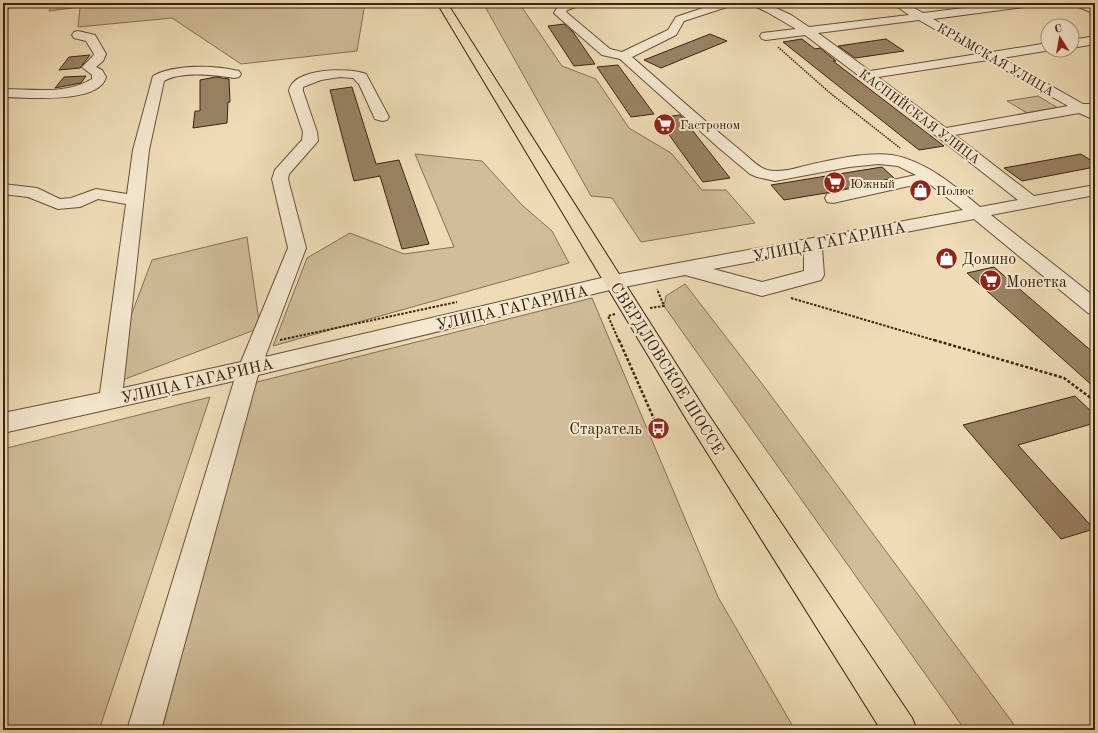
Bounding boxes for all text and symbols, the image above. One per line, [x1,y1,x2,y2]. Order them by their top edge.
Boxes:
north arrow [1040,18,1080,58]
street label: КРЫМСКАЯ УЛИЦА [935,19,1057,99]
street label: КАСПИЙСКАЯ УЛИЦА [856,66,983,167]
supermarket icon: Гастроном [652,111,678,137]
place label: Гастроном [680,119,740,132]
supermarket icon: Южный [821,170,847,196]
shop icon: Полюс [907,177,933,203]
place label: Южный [850,178,895,191]
place label: Полюс [936,185,974,198]
street label: УЛИЦА ГАГАРИНА [751,220,907,266]
shop icon: Домино [934,245,960,271]
place label: Домино [962,252,1016,268]
supermarket icon: Монетка [978,268,1004,294]
place label: Монетка [1006,275,1067,291]
street label: СВЕРДЛОВСКОЕ ШОССЕ [607,280,726,458]
street label: УЛИЦА ГАГАРИНА [435,284,590,334]
street label: УЛИЦА ГАГАРИНА [120,357,275,407]
bus stop icon: Старатель [645,415,671,441]
place label: Старатель [569,422,642,438]

